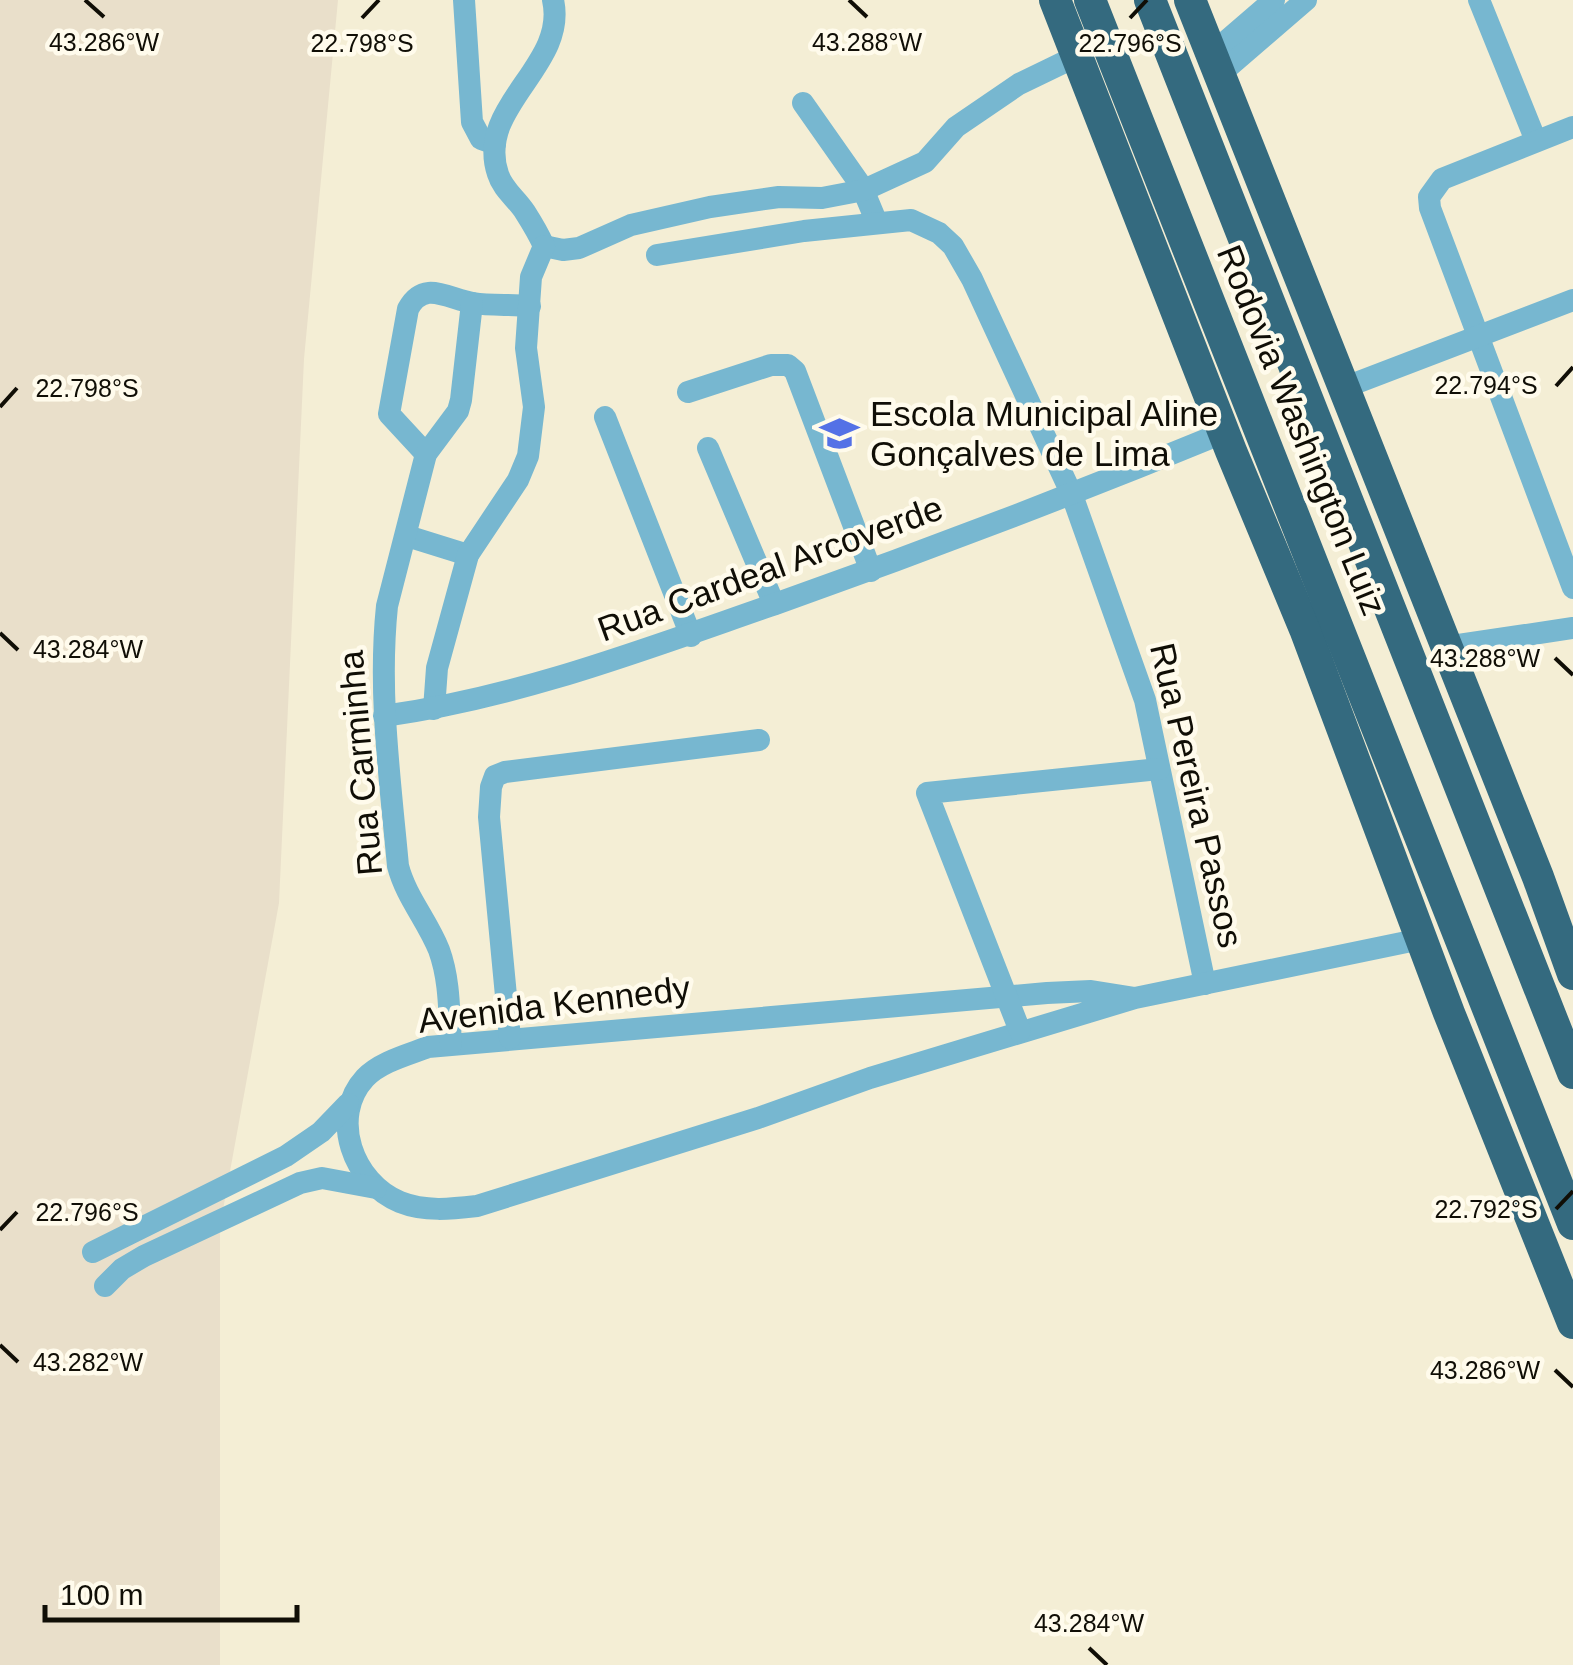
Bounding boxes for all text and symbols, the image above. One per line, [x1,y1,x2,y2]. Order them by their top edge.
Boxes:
text: 43.286°W [49,28,159,56]
text: 43.288°W [812,28,922,56]
text: 22.798°S [310,29,414,57]
text: 22.796°S [1078,29,1182,57]
street label: Rodovia Washington Luiz [1210,239,1394,621]
text: 22.794°S [1434,371,1538,399]
text: 22.798°S [35,374,139,402]
place label: Escola Municipal Aline Gonçalves de Lima [870,394,1218,473]
school or university icon: Escola Municipal Aline Gonçalves de Lima [819,412,861,454]
street label: Rua Cardeal Arcoverde [592,487,948,649]
text: 43.284°W [33,635,143,663]
street label: Rua Pereira Passos [1143,639,1251,951]
text: 43.288°W [1430,644,1540,672]
street label: Rua Carminha [331,648,389,877]
street label: Avenida Kennedy [416,968,693,1040]
text: 22.792°S [1434,1195,1538,1223]
text: 22.796°S [35,1198,139,1226]
text: 43.282°W [33,1348,143,1376]
text: 43.286°W [1430,1356,1540,1384]
scale bar [45,1560,298,1622]
text: 100 m [60,1578,143,1611]
text: 43.284°W [1034,1609,1144,1637]

